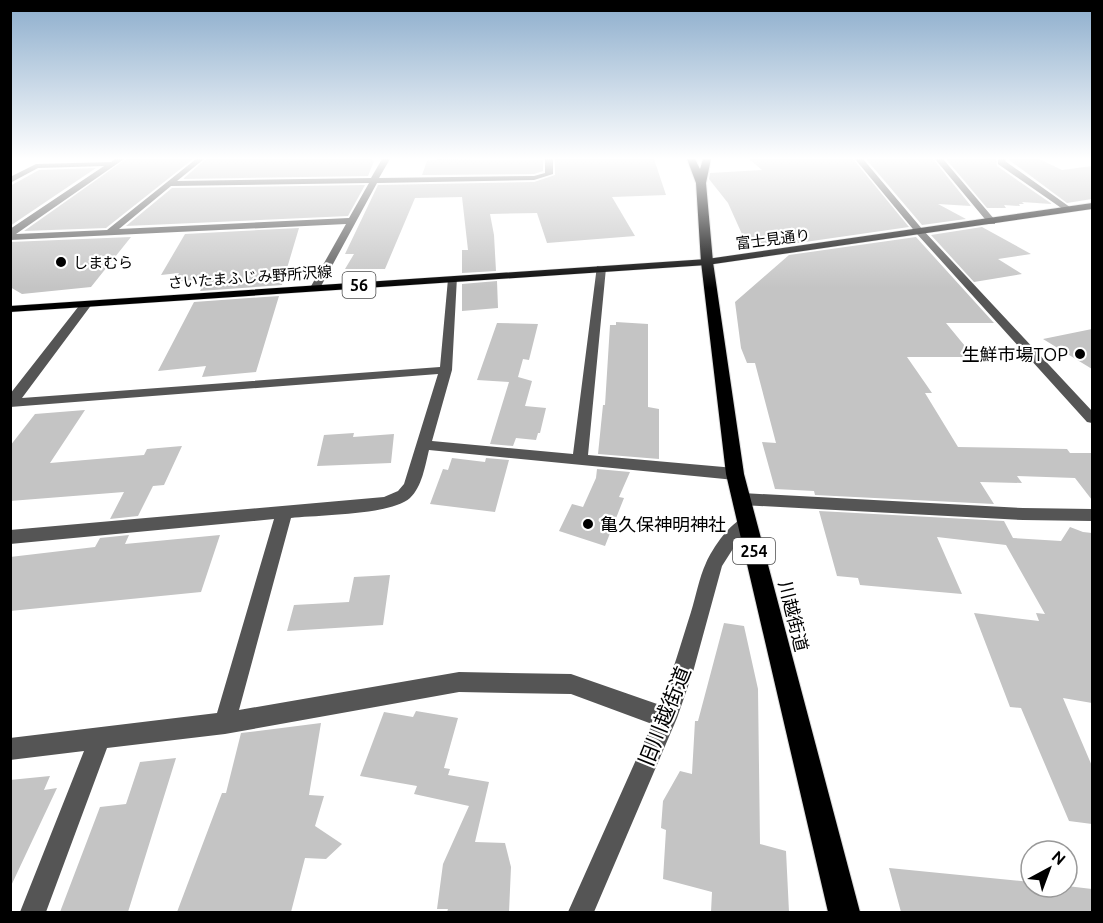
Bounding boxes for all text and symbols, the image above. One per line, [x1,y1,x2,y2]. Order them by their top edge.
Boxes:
street label: 富士見通り [735,226,811,252]
place label: しまむら [73,254,133,271]
marker: しまむら [54,255,68,269]
street label: さいたまふじみ野所沢線 [167,263,333,291]
road number: 56 [342,272,376,298]
place label: 生鮮市場TOP [962,344,1068,364]
marker: 生鮮市場TOP [1073,347,1087,361]
place label: 亀久保神明神社 [600,514,726,534]
marker: 亀久保神明神社 [581,517,595,531]
road number: 254 [733,538,775,564]
street label: 川越街道 [776,579,812,653]
street label: 旧川越街道 [633,663,695,769]
north arrow [1019,839,1079,899]
text: N [1048,847,1069,868]

